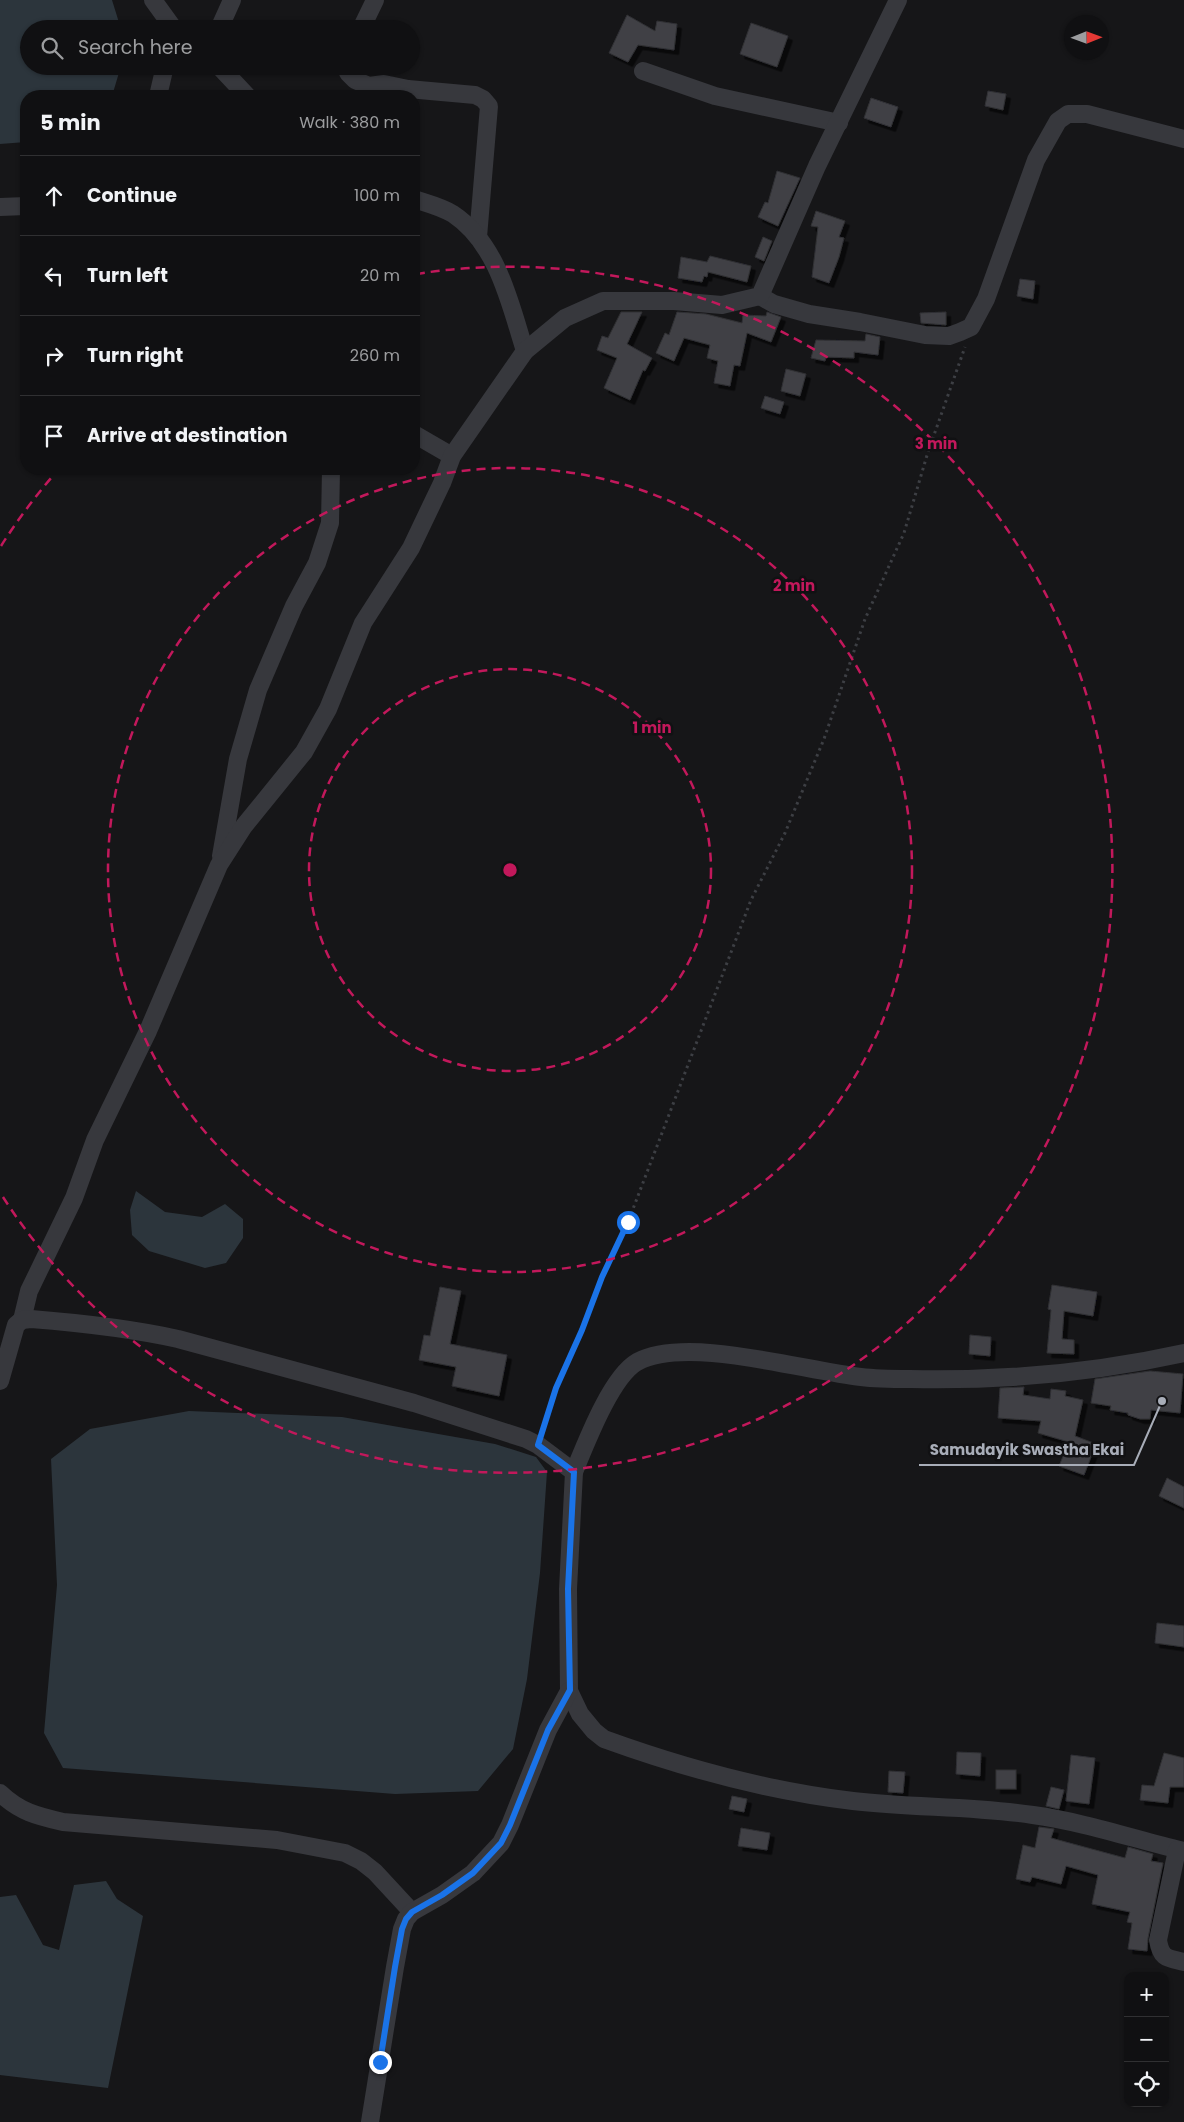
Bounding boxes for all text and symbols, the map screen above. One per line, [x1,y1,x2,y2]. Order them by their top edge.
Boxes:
north arrow [1064,15,1109,60]
search box [20,20,420,75]
icon: search [38,34,66,62]
text: Search here [78,34,192,61]
text: 5 min [40,108,101,137]
text: Walk · 380 m [299,111,400,134]
icon: ahead [40,182,68,210]
text: Continue [87,182,177,209]
text: 100 m [354,184,400,207]
icon: left [40,262,68,290]
text: Turn left [87,262,168,289]
text: 20 m [360,264,400,287]
icon: right [40,342,68,370]
text: Turn right [87,342,183,369]
text: 260 m [350,344,400,367]
icon: arrive [40,422,68,450]
text: Arrive at destination [87,422,288,449]
text: 3 min [915,433,957,454]
text: 2 min [773,575,815,596]
text: 1 min [632,717,672,738]
centre of rings [501,861,519,879]
route start [617,1211,640,1234]
callout: Samudayik Swastha Ekai [919,1435,1134,1465]
text: Samudayik Swastha Ekai [930,1439,1124,1460]
map controls [1124,1972,1169,2107]
button: + [1124,1972,1169,2017]
button: − [1124,2017,1169,2062]
route end [369,2051,392,2074]
button: locate [1124,2062,1169,2107]

